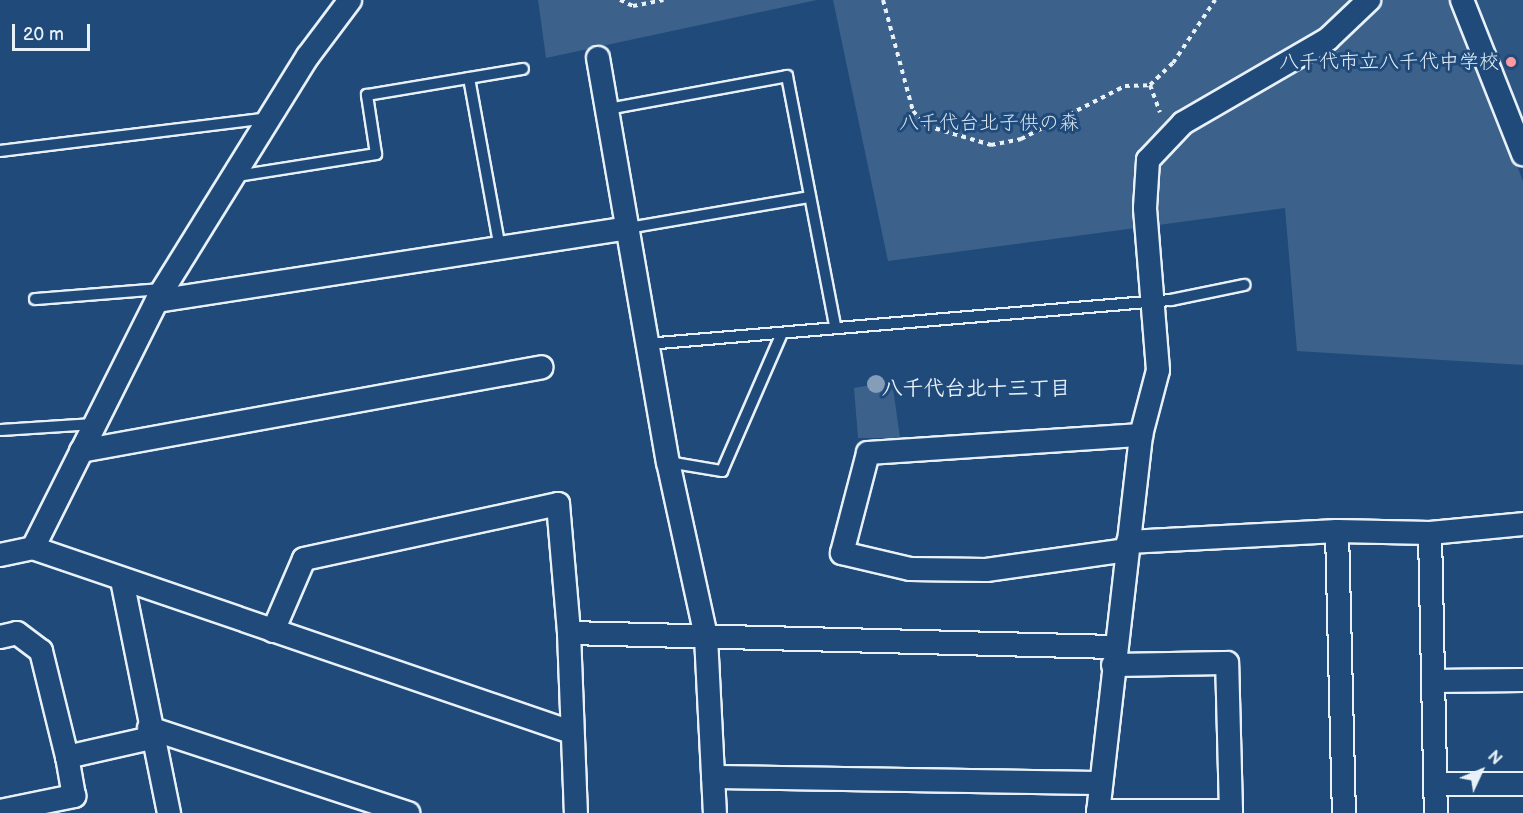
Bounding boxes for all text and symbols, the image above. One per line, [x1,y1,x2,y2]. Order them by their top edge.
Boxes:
scale bar [15,12,93,50]
text: 20 m [23,24,64,45]
place label: 八千代市立八千代中学校 [1279,50,1499,74]
marker: 八千代市立八千代中学校 [1504,55,1518,69]
park label: 八千代台北子供の森 [899,111,1079,135]
district label: 八千代台北十三丁目 [882,376,1070,402]
north arrow [1451,741,1511,801]
text: N [1483,747,1505,769]

